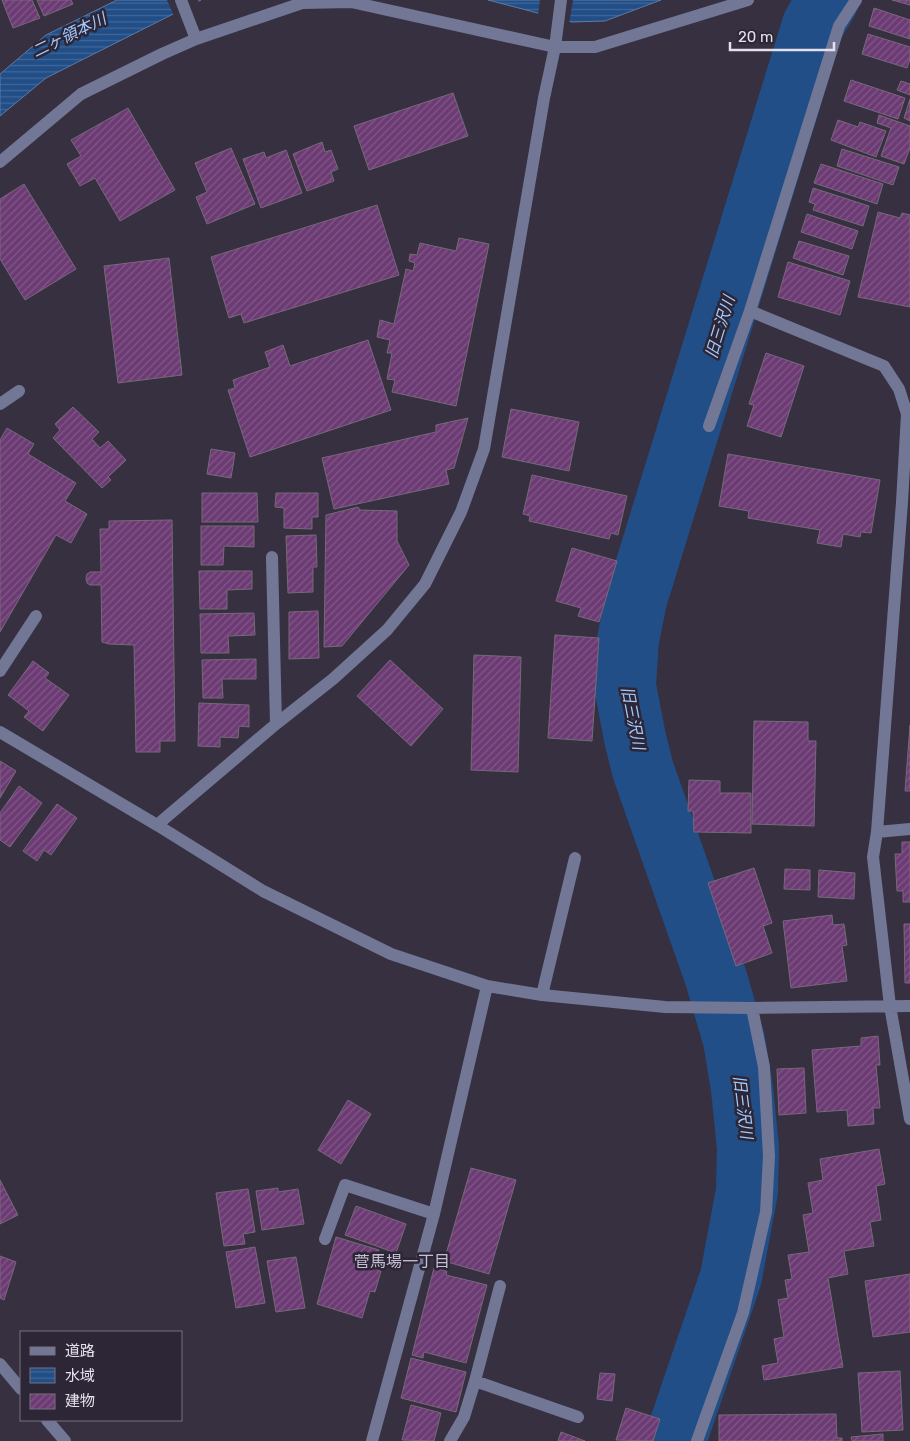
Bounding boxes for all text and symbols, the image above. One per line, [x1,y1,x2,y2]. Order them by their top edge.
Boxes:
water label: 二ヶ領本川 [29,8,111,61]
scale bar [730,20,834,52]
text: 20 m [738,28,773,46]
water label: 旧三沢川 [702,292,739,360]
water label: 旧三沢川 [618,685,649,753]
water label: 旧三沢川 [730,1074,757,1142]
district label: 菅馬場一丁目 [354,1252,450,1271]
legend [20,1331,182,1421]
text: 道路 [65,1342,95,1360]
text: 水域 [65,1367,95,1385]
text: 建物 [65,1392,95,1410]

